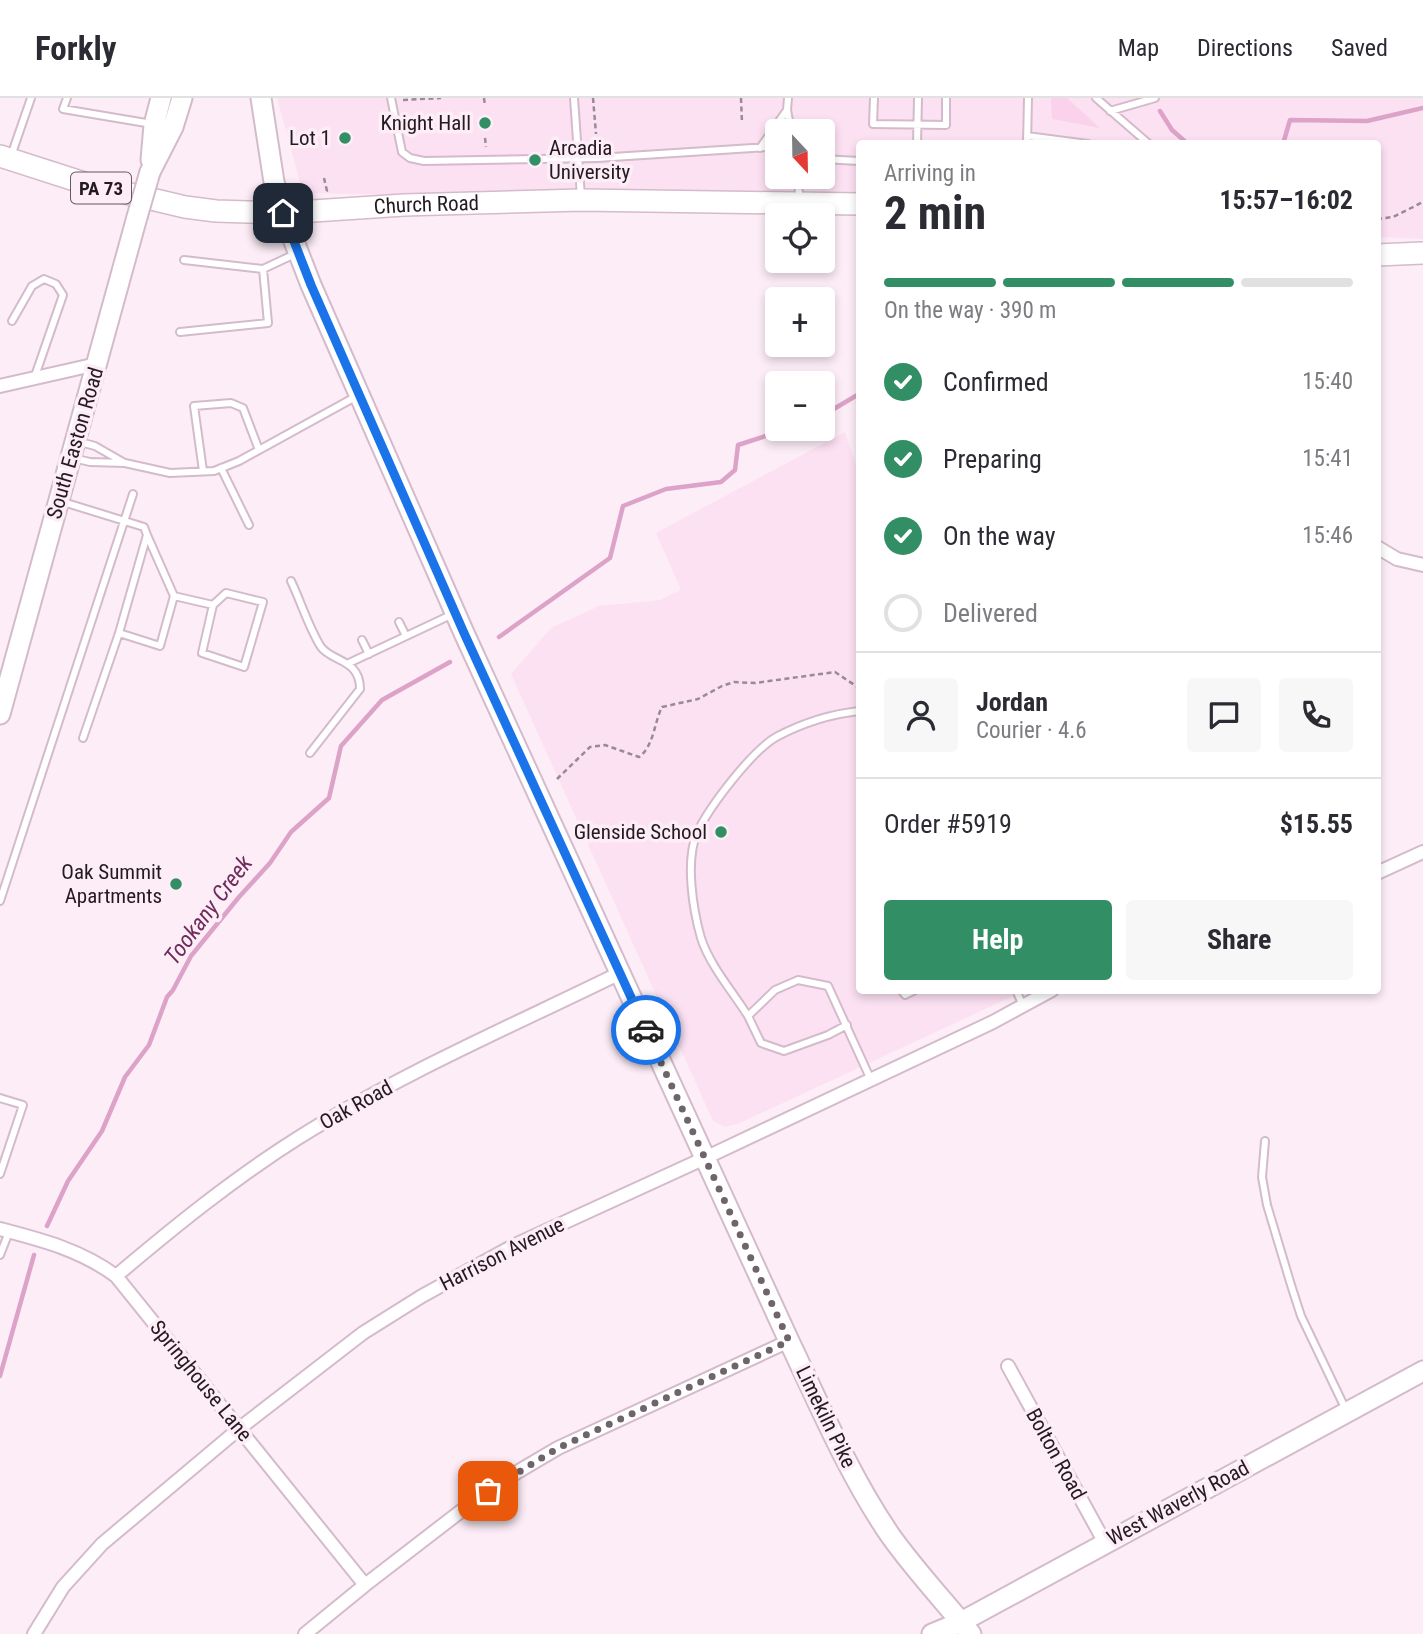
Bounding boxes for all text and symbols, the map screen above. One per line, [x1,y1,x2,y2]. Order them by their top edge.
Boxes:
text: Forkly [35,29,117,68]
text: Map [1118,34,1159,62]
text: Directions [1197,34,1293,62]
text: Saved [1331,34,1388,62]
place label: Knight Hall [381,111,471,135]
marker: Knight Hall [477,115,493,131]
north arrow [765,119,835,189]
map controls [765,119,835,441]
place label: Lot 1 [289,126,331,150]
marker: Lot 1 [337,130,353,146]
place label: Arcadia University [549,136,630,184]
marker: Arcadia University [527,152,543,168]
text: Arriving in [884,160,976,187]
road number: PA 73 [71,172,131,204]
pin [253,183,313,243]
text: 15:57–16:02 [1219,185,1353,215]
text: 2 min [884,186,986,240]
street label: Church Road [373,191,479,219]
icon: home [264,194,302,232]
button: locate [765,203,835,273]
button: + [765,287,835,357]
text: On the way · 390 m [884,297,1056,324]
icon: check [884,363,922,401]
street label: South Easton Road [42,364,108,522]
text: Confirmed [943,367,1049,397]
text: 15:40 [1302,368,1353,395]
button: − [765,371,835,441]
icon: check [884,440,922,478]
text: Preparing [943,444,1042,474]
text: 15:41 [1302,445,1353,472]
icon: check [884,517,922,555]
text: On the way [943,521,1056,551]
text: 15:46 [1302,522,1353,549]
text: Delivered [943,598,1038,628]
button: person [884,678,958,752]
button: chat [1187,678,1261,752]
button: phone [1279,678,1353,752]
text: Jordan [976,687,1048,717]
text: Courier · 4.6 [976,717,1087,744]
text: Order #5919 [884,809,1012,839]
text: $15.55 [1280,809,1353,839]
place label: Glenside School [574,820,707,844]
marker: Glenside School [713,824,729,840]
water label: Tookany Creek [159,850,259,970]
place label: Oak Summit Apartments [61,860,162,908]
marker: Oak Summit Apartments [168,876,184,892]
button: Help [884,900,1112,980]
button: Share [1126,900,1353,980]
courier [611,995,681,1065]
icon: car [627,1011,665,1049]
street label: Oak Road [316,1075,396,1135]
street label: Harrison Avenue [436,1212,568,1296]
street label: Springhouse Lane [145,1316,257,1446]
street label: Limekiln Pike [791,1362,861,1472]
street label: Bolton Road [1021,1404,1091,1504]
street label: West Waverly Road [1103,1455,1253,1551]
pin [458,1461,518,1521]
icon: bag [469,1472,507,1510]

